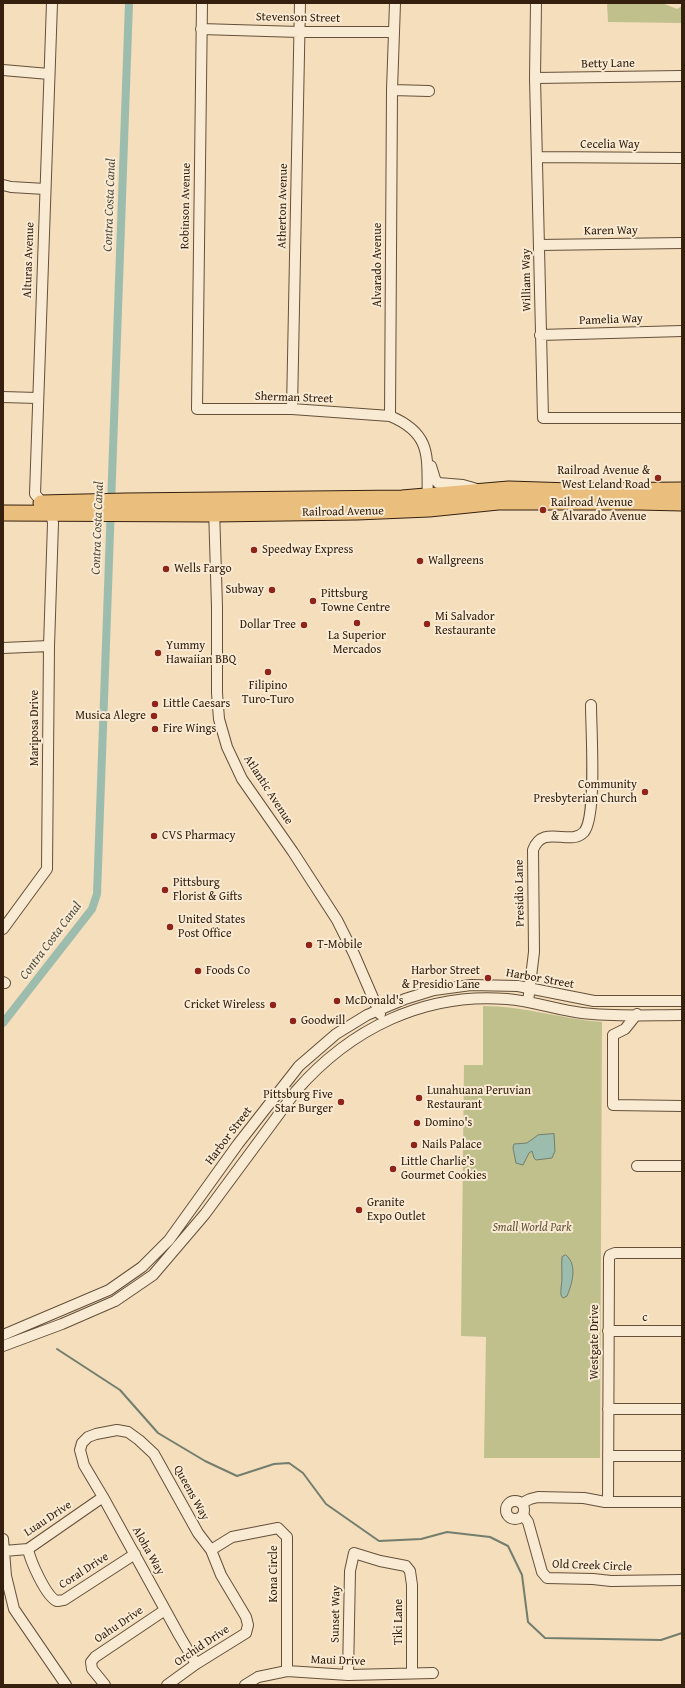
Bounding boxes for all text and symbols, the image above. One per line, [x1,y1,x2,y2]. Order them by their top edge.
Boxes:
street label: Stevenson Street [256,10,340,26]
street label: Betty Lane [581,56,635,72]
street label: Cecelia Way [580,138,640,152]
water label: Contra Costa Canal [101,158,119,252]
street label: Robinson Avenue [178,163,194,249]
street label: Atherton Avenue [275,163,291,249]
street label: Alturas Avenue [20,222,38,298]
street label: Alvarado Avenue [371,223,385,307]
street label: Karen Way [584,223,638,239]
street label: William Way [519,248,535,312]
street label: Pamelia Way [579,312,643,328]
street label: Sherman Street [255,389,333,407]
place label: Railroad Avenue & West Leland Road [557,464,650,492]
marker: Railroad Avenue & West Leland Road [653,473,663,483]
water label: Contra Costa Canal [89,481,107,575]
place label: Railroad Avenue & Alvarado Avenue [551,496,646,524]
street label: Railroad Avenue [302,504,384,520]
marker: Railroad Avenue & Alvarado Avenue [538,505,548,515]
place label: Speedway Express [262,543,353,557]
marker: Speedway Express [249,545,259,555]
place label: Wallgreens [428,554,484,568]
marker: Wallgreens [415,556,425,566]
place label: Wells Fargo [174,562,232,576]
marker: Wells Fargo [161,564,171,574]
place label: Subway [225,583,264,597]
marker: Subway [267,585,277,595]
place label: Pittsburg Towne Centre [321,587,390,615]
marker: Pittsburg Towne Centre [308,596,318,606]
place label: Mi Salvador Restaurante [435,610,496,638]
place label: Dollar Tree [240,618,296,632]
marker: La Superior Mercados [352,618,362,628]
marker: Mi Salvador Restaurante [422,619,432,629]
marker: Dollar Tree [299,620,309,630]
place label: La Superior Mercados [328,629,386,657]
place label: Yummy Hawaiian BBQ [166,639,236,667]
marker: Yummy Hawaiian BBQ [153,648,163,658]
marker: Filipino Turo-Turo [263,667,273,677]
place label: Filipino Turo-Turo [242,679,294,707]
street label: Mariposa Drive [28,690,42,766]
place label: Little Caesars [163,697,230,711]
marker: Little Caesars [150,699,160,709]
place label: Musica Alegre [75,709,146,723]
marker: Musica Alegre [149,711,159,721]
place label: Fire Wings [163,722,216,736]
marker: Fire Wings [150,724,160,734]
street label: Atlantic Avenue [240,753,296,827]
place label: Community Presbyterian Church [534,778,637,806]
marker: Community Presbyterian Church [640,787,650,797]
place label: CVS Pharmacy [162,829,235,843]
marker: CVS Pharmacy [149,831,159,841]
street label: Presidio Lane [512,859,528,927]
place label: Pittsburg Florist & Gifts [173,876,242,904]
marker: Pittsburg Florist & Gifts [160,885,170,895]
water label: Contra Costa Canal [17,899,85,983]
place label: United States Post Office [178,913,245,941]
marker: United States Post Office [165,922,175,932]
place label: T-Mobile [317,938,362,952]
marker: T-Mobile [304,940,314,950]
place label: Foods Co [206,964,250,978]
place label: Harbor Street & Presidio Lane [402,964,480,992]
marker: Foods Co [193,966,203,976]
street label: Harbor Street [505,966,575,992]
marker: Harbor Street & Presidio Lane [483,973,493,983]
place label: McDonald's [345,994,404,1008]
marker: McDonald's [332,996,342,1006]
place label: Cricket Wireless [184,998,265,1012]
marker: Cricket Wireless [268,1000,278,1010]
place label: Goodwill [301,1014,345,1028]
marker: Goodwill [288,1016,298,1026]
place label: Lunahuana Peruvian Restaurant [427,1084,531,1112]
place label: Pittsburg Five Star Burger [263,1088,333,1116]
marker: Lunahuana Peruvian Restaurant [414,1093,424,1103]
marker: Pittsburg Five Star Burger [336,1097,346,1107]
street label: Harbor Street [203,1104,255,1168]
place label: Domino's [425,1116,472,1130]
marker: Domino's [412,1118,422,1128]
place label: Nails Palace [422,1138,482,1152]
marker: Nails Palace [409,1140,419,1150]
place label: Little Charlie’s Gourmet Cookies [401,1155,487,1183]
marker: Little Charlie’s Gourmet Cookies [388,1164,398,1174]
place label: Granite Expo Outlet [367,1196,426,1224]
marker: Granite Expo Outlet [354,1205,364,1215]
park label: Small World Park [492,1221,572,1235]
street label: Westgate Drive [588,1304,602,1380]
street label: c [642,1311,648,1325]
street label: Queens Way [170,1463,212,1523]
street label: Luau Drive [22,1498,74,1540]
street label: Aloha Way [129,1524,167,1578]
street label: Kona Circle [267,1545,281,1603]
street label: Coral Drive [57,1550,111,1592]
street label: Old Creek Circle [552,1557,632,1575]
street label: Sunset Way [328,1585,344,1643]
street label: Tiki Lane [392,1599,406,1645]
street label: Oahu Drive [92,1603,146,1647]
street label: Orchid Drive [172,1622,232,1670]
street label: Maui Drive [310,1653,366,1669]

